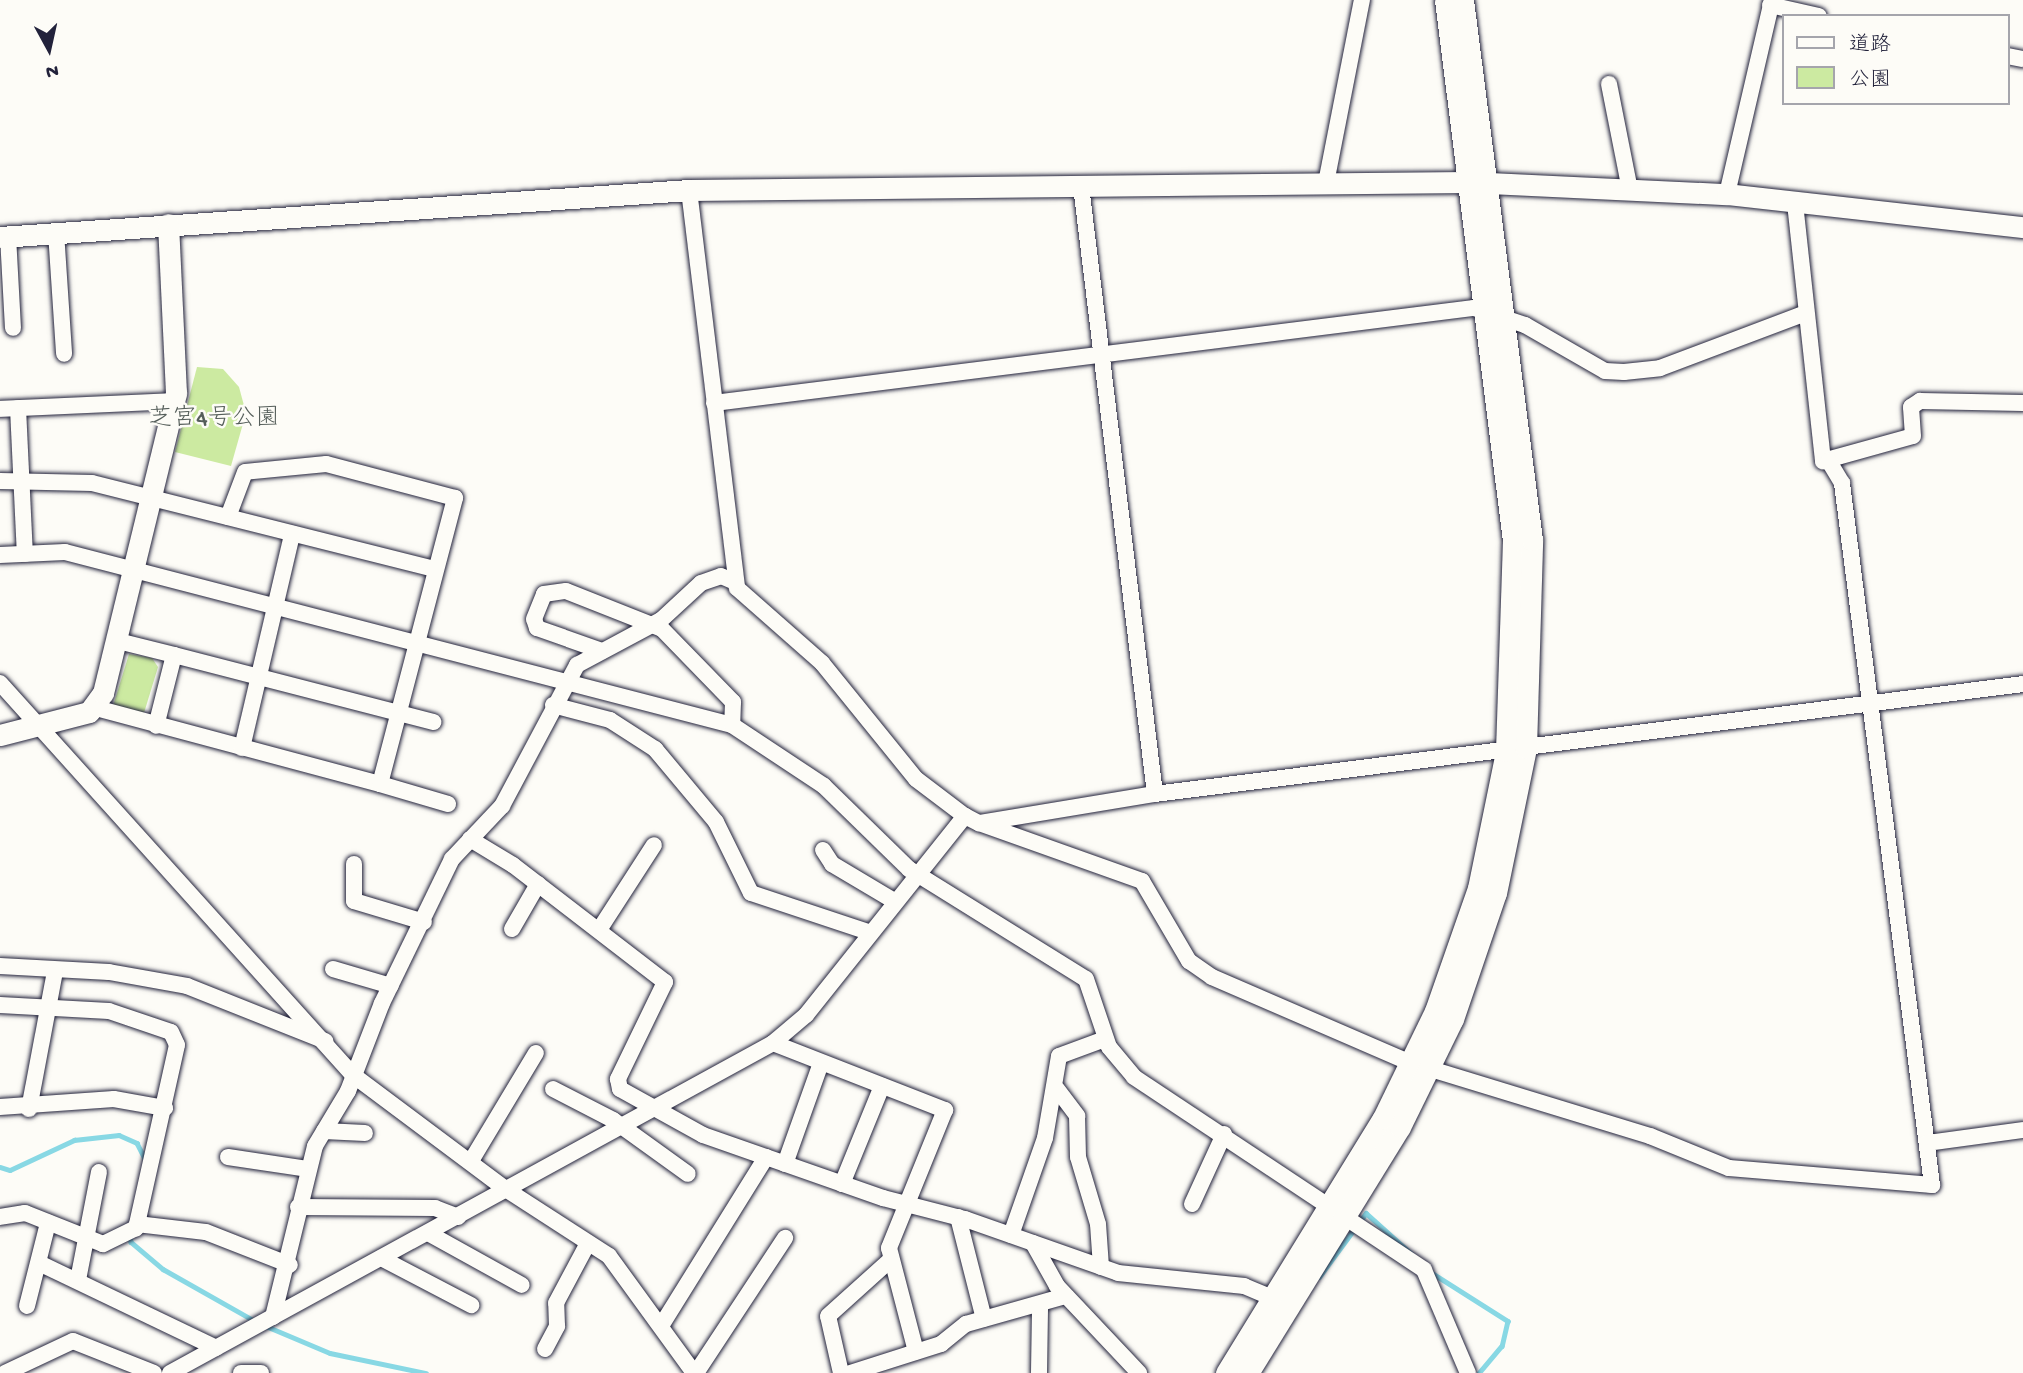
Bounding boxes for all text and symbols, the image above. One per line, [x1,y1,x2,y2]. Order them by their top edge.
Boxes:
north arrow [14,14,84,84]
legend [1782,14,2009,105]
text: 道路 [1849,34,1891,59]
text: N [44,58,60,83]
text: 公園 [1849,69,1891,94]
park label: 芝宮4号公園 [148,406,280,434]

